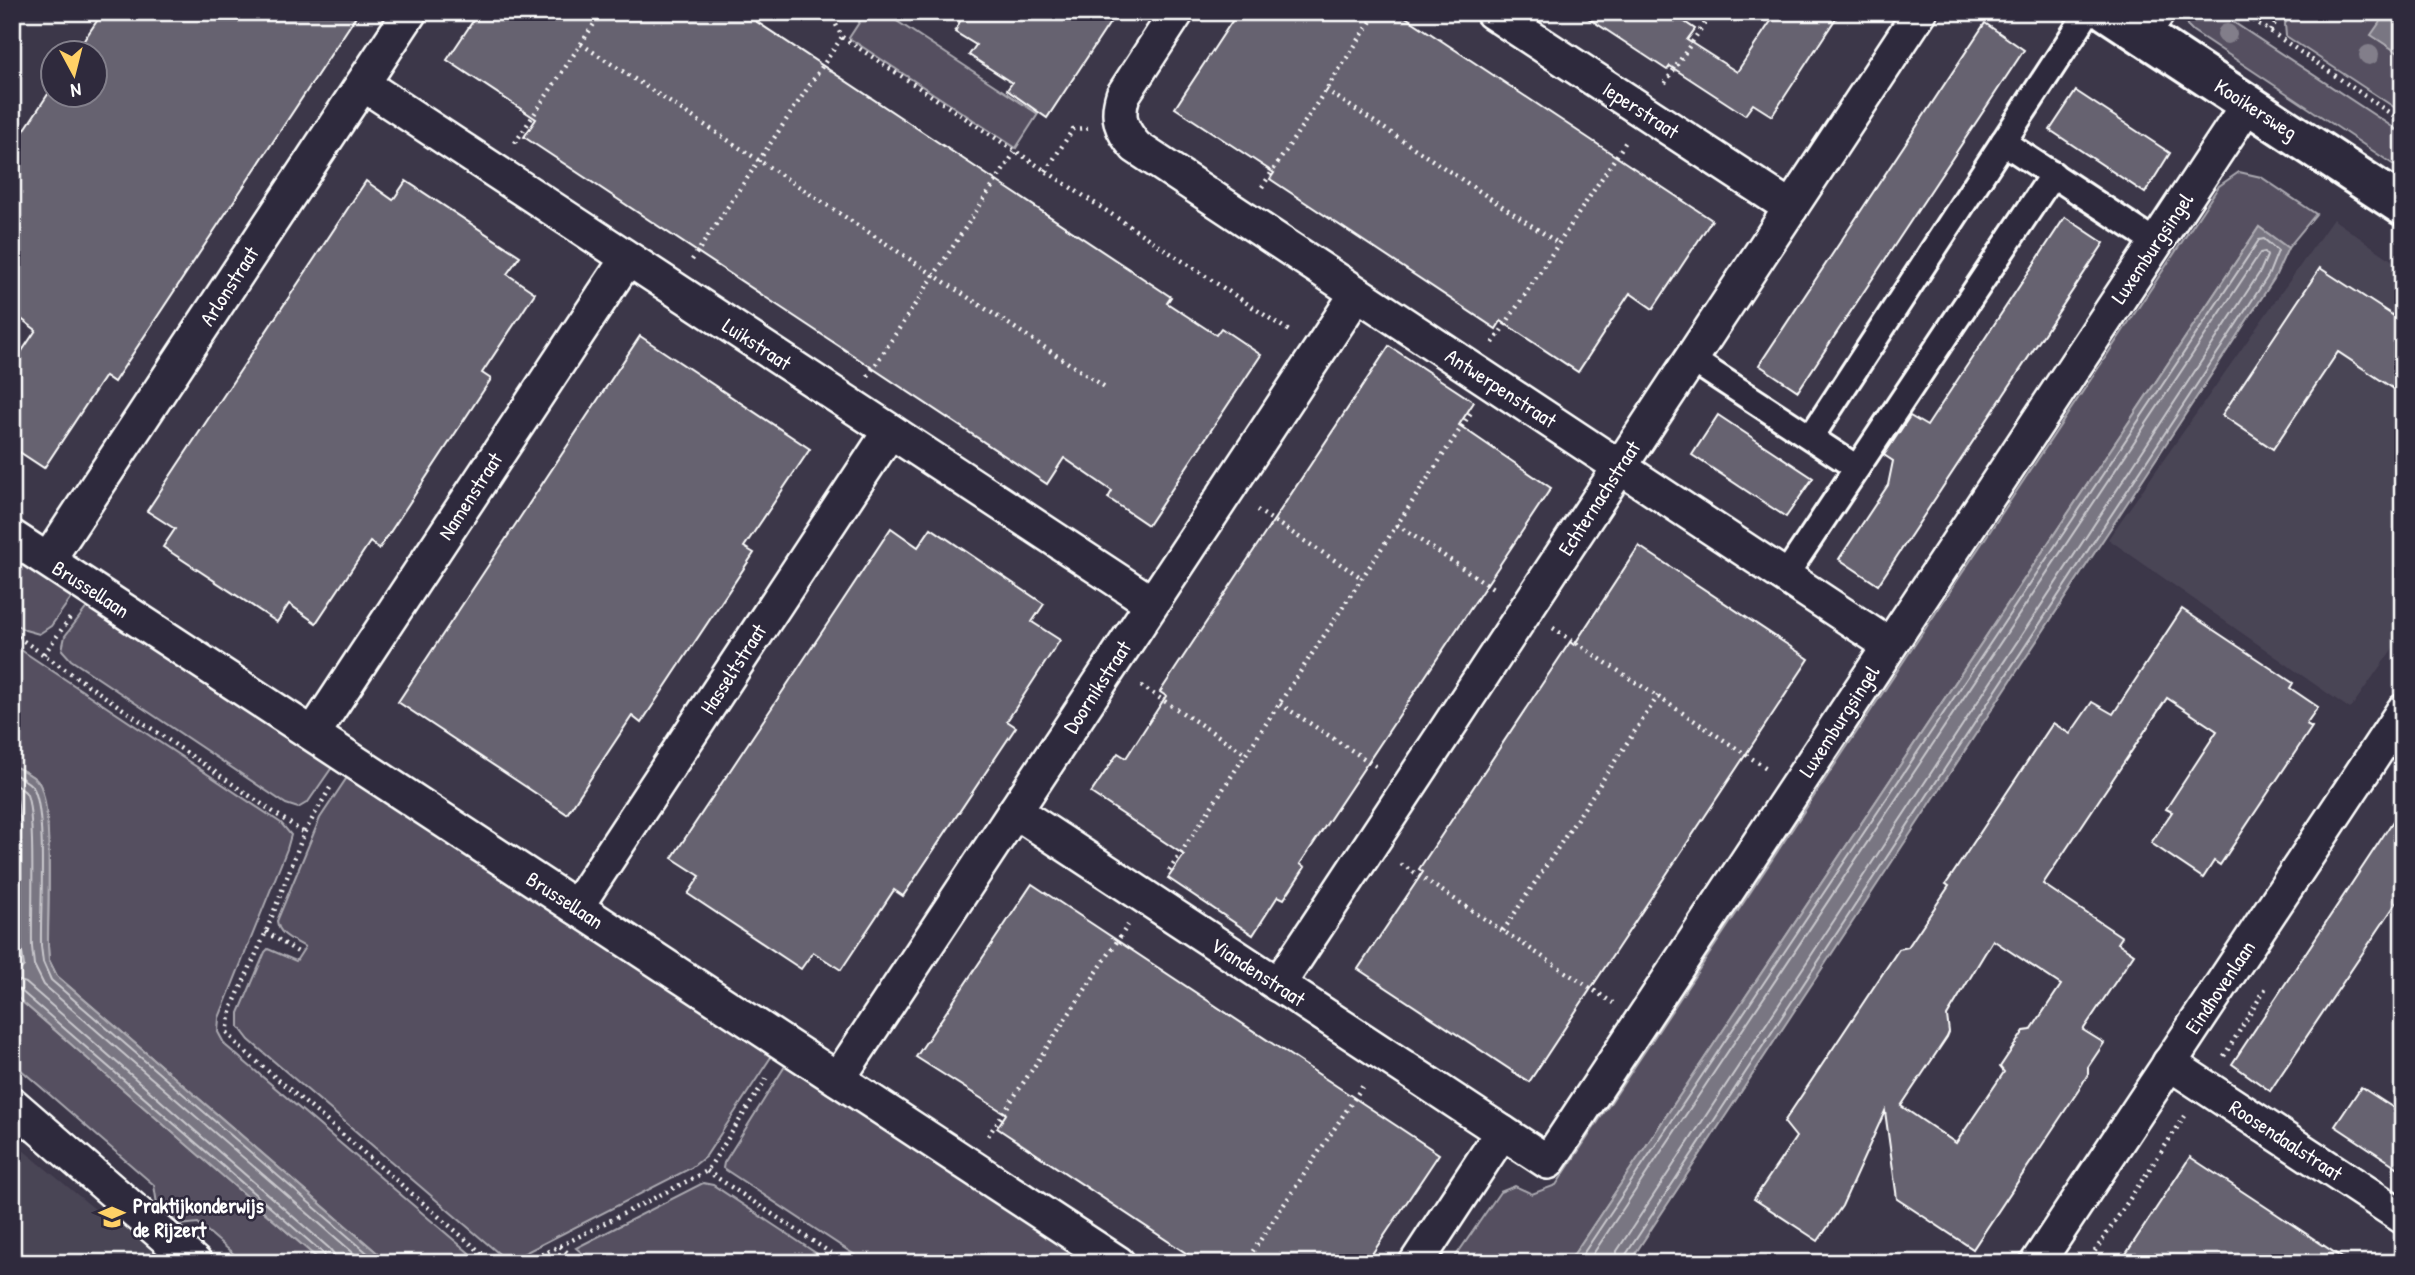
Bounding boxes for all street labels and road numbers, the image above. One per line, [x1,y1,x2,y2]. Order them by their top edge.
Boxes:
street label: Kooikersweg [2209,71,2303,147]
street label: Ieperstraat [1597,74,1686,146]
street label: Luxemburgsingel [2104,186,2200,309]
street label: Arlonstraat [193,240,266,331]
street label: Luikstraat [717,311,798,377]
street label: Antwerpenstraat [1440,341,1563,435]
street label: Echternachstraat [1551,434,1647,561]
street label: Namenstraat [431,446,509,545]
street label: Brussellaan [47,553,135,625]
street label: Hasseltstraat [693,617,773,720]
street label: Doornikstraat [1056,634,1138,739]
street label: Luxemburgsingel [1792,659,1886,783]
street label: Brussellaan [521,864,609,936]
street label: Viandenstraat [1205,931,1312,1014]
street label: Eindhovenlaan [2178,935,2262,1039]
street label: Roosendaalstraat [2224,1093,2349,1188]

